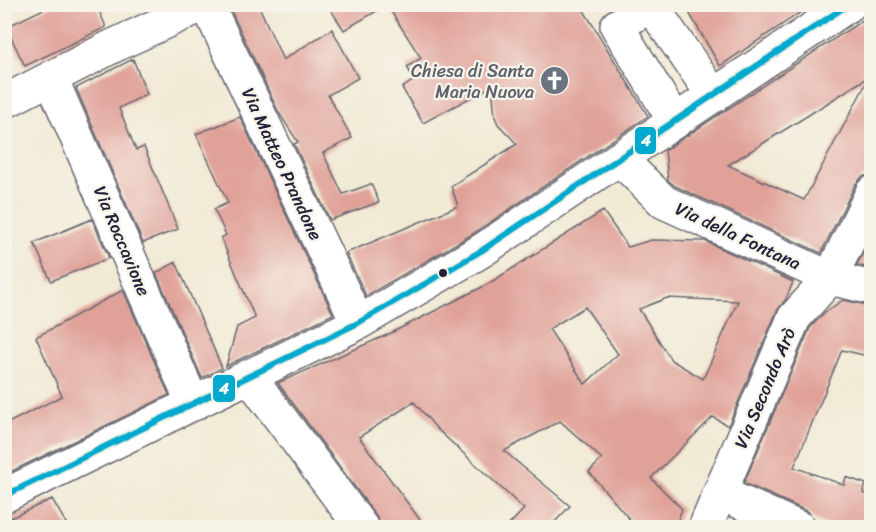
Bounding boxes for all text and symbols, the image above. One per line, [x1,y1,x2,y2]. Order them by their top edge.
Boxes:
place label: Chiesa di Santa Maria Nuova [411,55,534,108]
church icon: Chiesa di Santa Maria Nuova [539,65,571,97]
street label: Via Matteo Prandone [232,82,332,246]
line badge: 4 [634,126,657,155]
text: 4 [640,126,651,155]
street label: Via Roccavione [84,181,160,301]
street label: Via della Fontana [670,193,806,279]
unlabelled marker [437,267,449,279]
street label: Via Secondo Arò [725,322,805,454]
line badge: 4 [212,374,236,403]
text: 4 [218,374,229,403]

